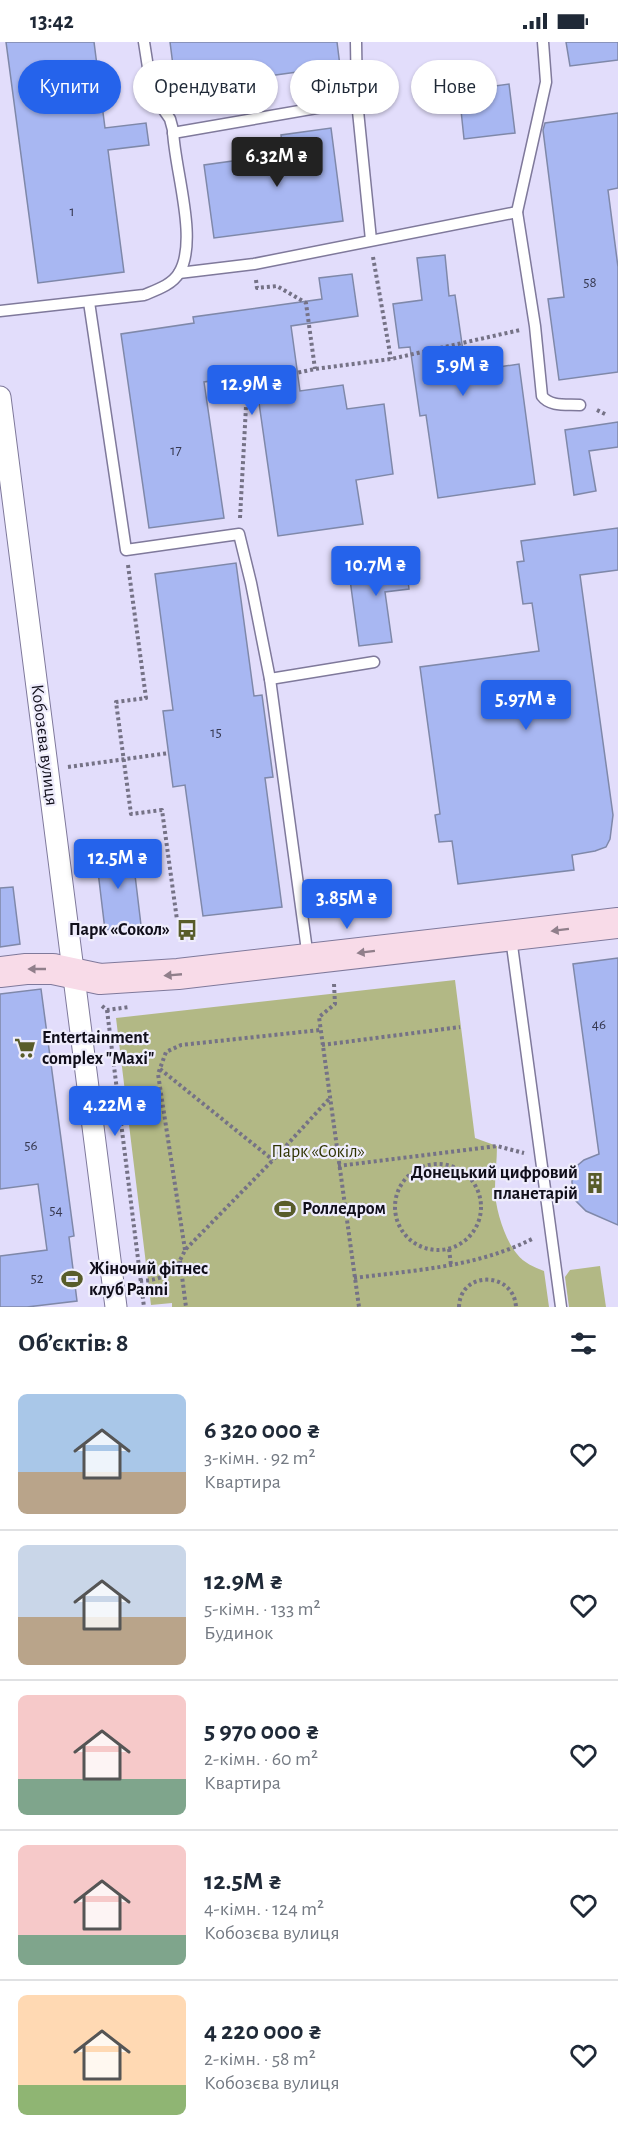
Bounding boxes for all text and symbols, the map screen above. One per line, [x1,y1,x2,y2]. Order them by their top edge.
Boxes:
text: 13:42 [30,10,74,32]
chip: Купити [18,60,121,114]
chip: Орендувати [133,60,278,114]
chip: Фільтри [290,60,399,114]
chip: Нове [411,60,497,114]
pin: 6.32M ₴ [222,137,332,188]
text: 6.32M ₴ [246,146,308,166]
house number: 1 [69,204,75,219]
house number: 58 [583,275,597,290]
pin: 5.9M ₴ [414,346,512,397]
text: 5.9M ₴ [436,355,490,375]
pin: 12.9M ₴ [197,365,307,416]
text: 12.9M ₴ [221,374,283,394]
house number: 17 [170,443,182,458]
pin: 10.7M ₴ [321,546,431,597]
text: 10.7M ₴ [345,555,407,575]
pin: 5.97M ₴ [471,680,581,731]
street label: Кобозєва вулиця [28,683,61,807]
text: 5.97M ₴ [495,689,557,709]
house number: 15 [210,725,222,740]
pin: 12.5M ₴ [63,839,173,890]
text: 12.5M ₴ [88,848,148,868]
pin: 3.85M ₴ [292,879,402,930]
text: 3.85M ₴ [316,888,378,908]
bus stop icon: Парк «Сокол» [175,918,199,942]
place label: Парк «Сокол» [69,921,170,939]
one-way arrow [550,925,569,934]
one-way arrow [357,947,376,957]
one-way arrow [27,964,46,974]
one-way arrow [163,970,182,980]
house number: 46 [592,1017,606,1032]
place label: Entertainment complex "Maxi" [42,1029,154,1068]
supermarket icon: Entertainment complex "Maxi" [13,1036,37,1060]
pin: 4.22M ₴ [60,1086,170,1137]
text: 4.22M ₴ [83,1095,147,1115]
house number: 56 [24,1138,38,1153]
park label: Парк «Сокіл» [271,1143,365,1161]
place label: Донецький цифровий планетарій [411,1164,578,1203]
building icon: Донецький цифровий планетарій [583,1171,607,1195]
sports icon: Ролледром [273,1197,297,1221]
place label: Ролледром [302,1200,386,1218]
house number: 54 [49,1203,63,1218]
place label: Жіночий фітнес клуб Panni [89,1260,208,1299]
sports icon: Жіночий фітнес клуб Panni [60,1267,84,1291]
house number: 52 [30,1271,44,1286]
icon: filters [567,1327,600,1360]
text: Об’єктів: 8 [18,1330,129,1356]
text: 6 320 000 ₴ [204,1417,321,1443]
icon: home [66,1418,138,1490]
icon: heart [567,1438,600,1471]
text: 3-кімн. · 92 m² [204,1448,316,1468]
text: Квартира [204,1472,281,1492]
text: 12.9M ₴ [204,1568,284,1594]
icon: home [66,1569,138,1641]
icon: heart [567,1589,600,1622]
text: 5-кімн. · 133 m² [204,1599,321,1619]
text: Будинок [204,1623,273,1643]
text: 5 970 000 ₴ [204,1718,320,1744]
icon: home [66,1719,138,1791]
icon: heart [567,1739,600,1772]
text: 2-кімн. · 60 m² [204,1749,318,1769]
text: Квартира [204,1773,281,1793]
text: 12.5M ₴ [204,1868,282,1894]
icon: home [66,1869,138,1941]
icon: heart [567,1889,600,1922]
text: 4-кімн. · 124 m² [204,1899,324,1919]
text: Кобозєва вулиця [204,1923,340,1943]
text: 4 220 000 ₴ [204,2018,323,2044]
icon: home [66,2019,138,2091]
icon: heart [567,2039,600,2072]
text: 2-кімн. · 58 m² [204,2049,316,2069]
text: Кобозєва вулиця [204,2073,340,2093]

